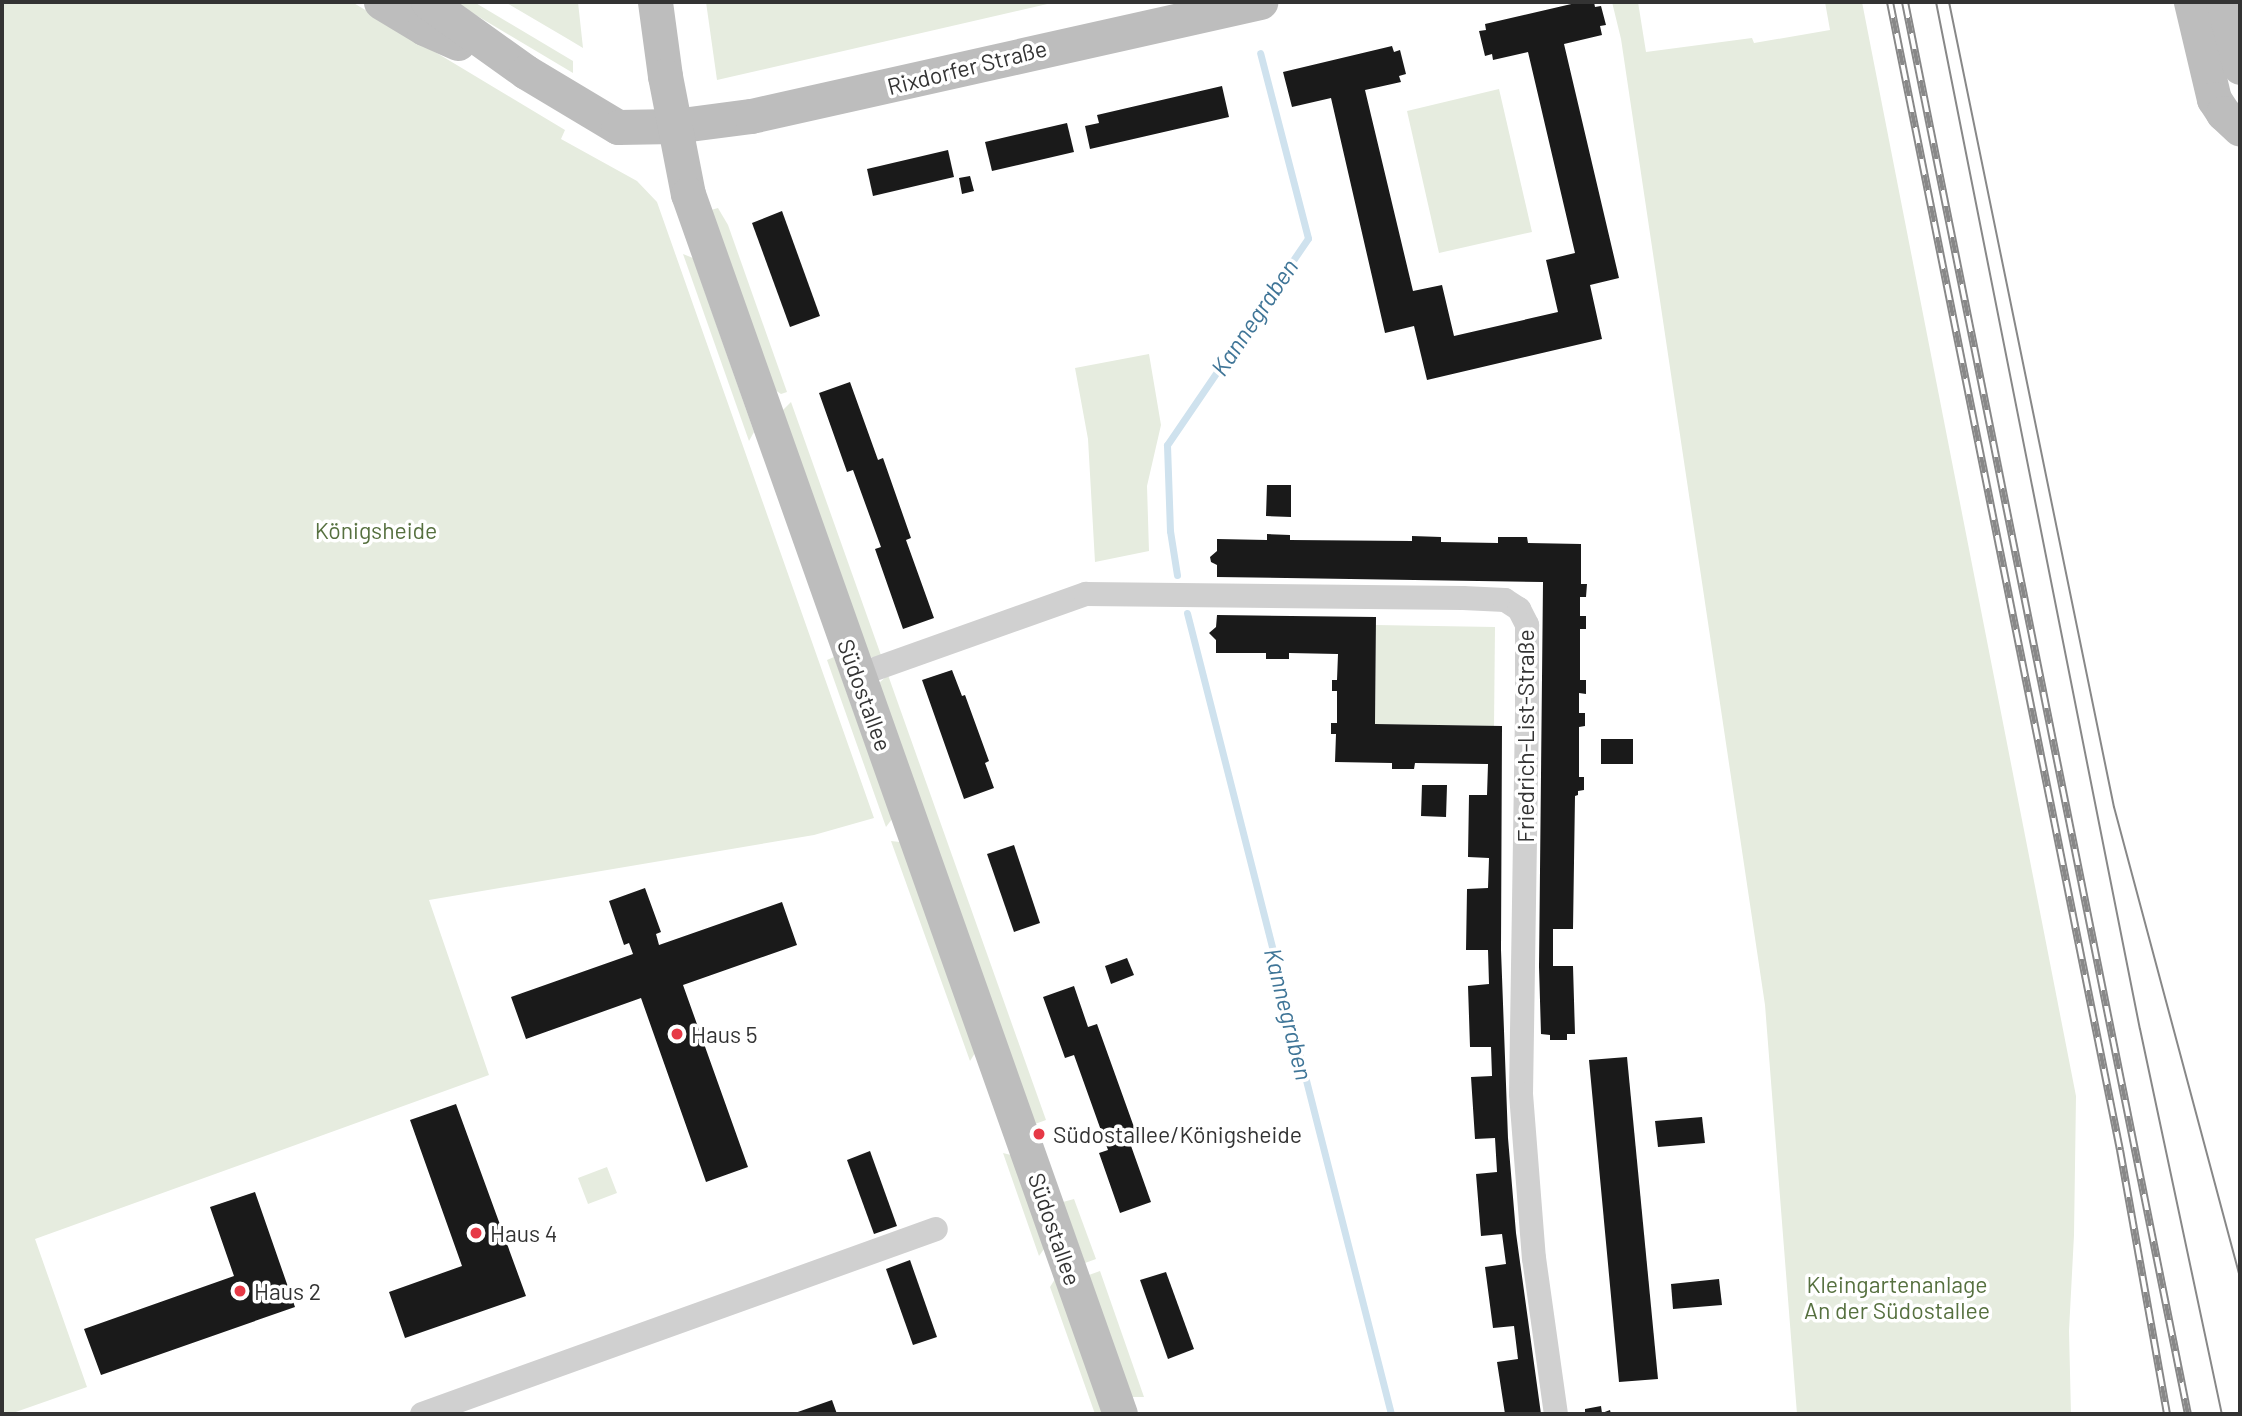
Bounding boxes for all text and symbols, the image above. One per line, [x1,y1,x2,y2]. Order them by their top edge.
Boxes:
street label: Rixdorfer Straße [884,34,1050,100]
water label: Kannegraben [1204,253,1304,381]
park label: Königsheide [315,516,437,544]
street label: Friedrich-List-Straße [1511,629,1539,843]
street label: Südostallee [832,635,898,755]
water label: Kannegraben [1259,945,1319,1083]
place label: Haus 5 [691,1020,758,1048]
marker: Haus 5 [669,1026,685,1042]
place label: Südostallee/Königsheide [1053,1120,1302,1148]
marker: Südostallee/Königsheide [1031,1126,1047,1142]
street label: Südostallee [1023,1169,1087,1289]
place label: Haus 4 [490,1219,557,1247]
marker: Haus 4 [468,1225,484,1241]
park label: Kleingartenanlage An der Südostallee [1804,1270,1990,1324]
place label: Haus 2 [254,1277,321,1305]
marker: Haus 2 [232,1283,248,1299]

